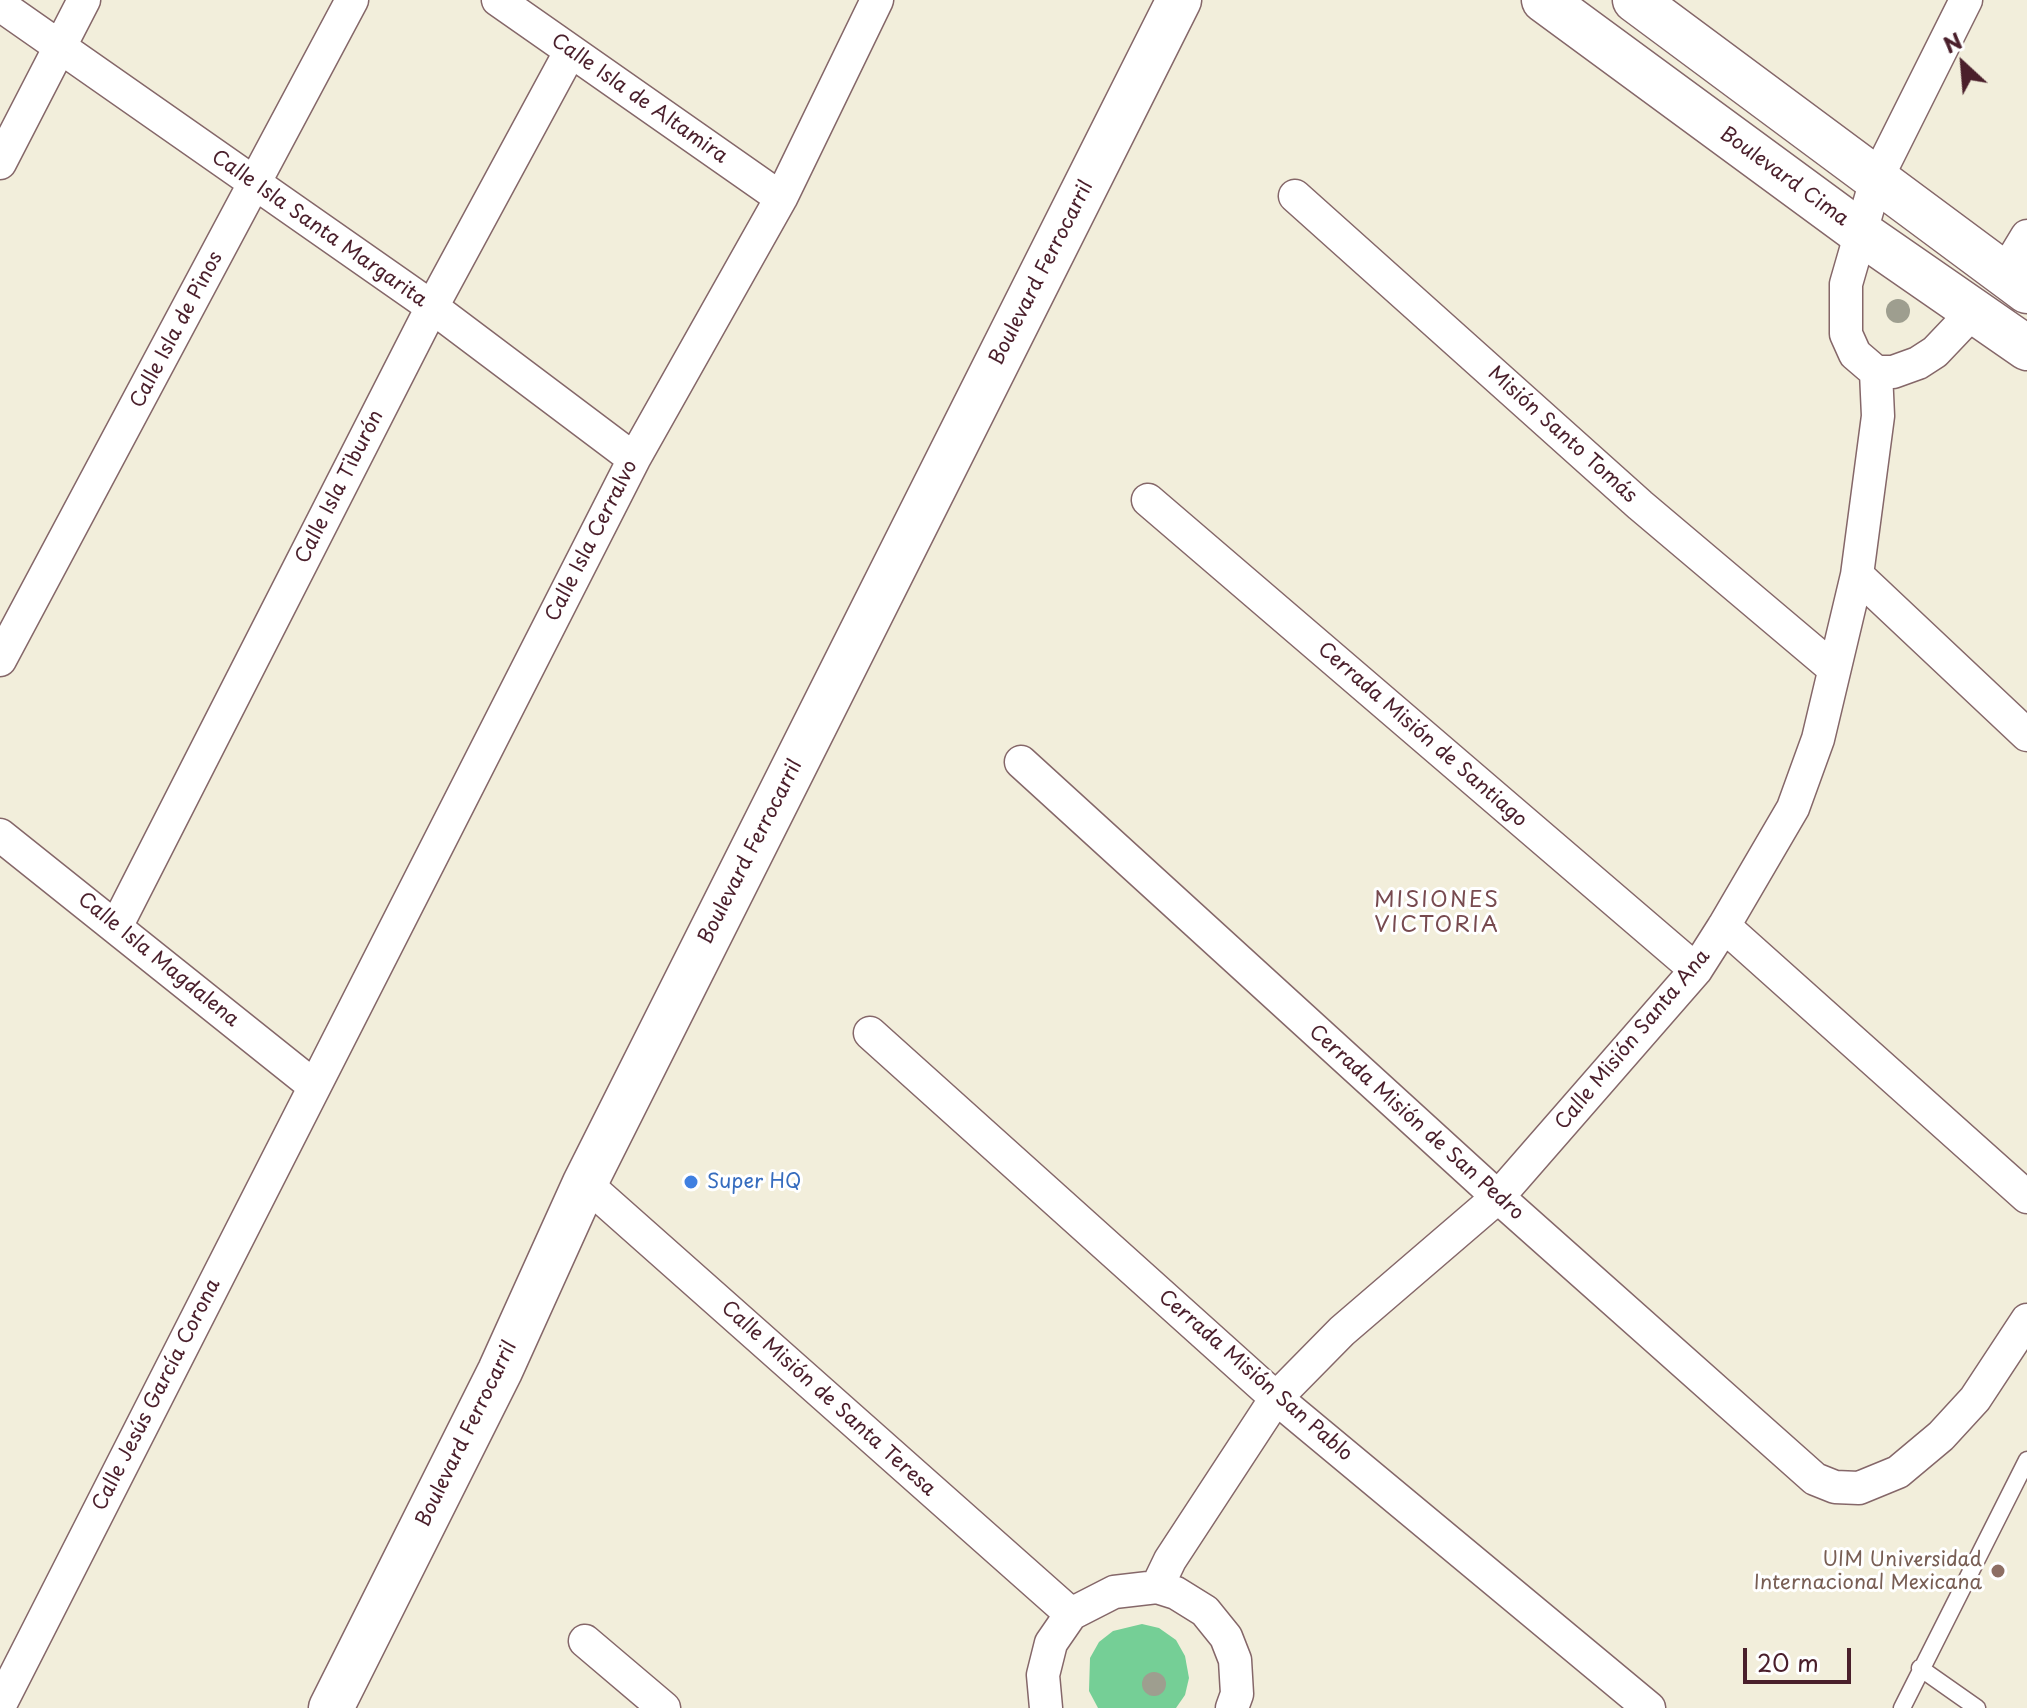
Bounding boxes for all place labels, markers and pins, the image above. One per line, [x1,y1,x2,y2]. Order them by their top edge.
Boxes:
place label: Super HQ [707,1170,801,1194]
marker: Super HQ [682,1173,700,1191]
place label: UIM Universidad Internacional Mexicana [1754,1548,1982,1595]
marker: UIM Universidad Internacional Mexicana [1989,1562,2007,1580]

